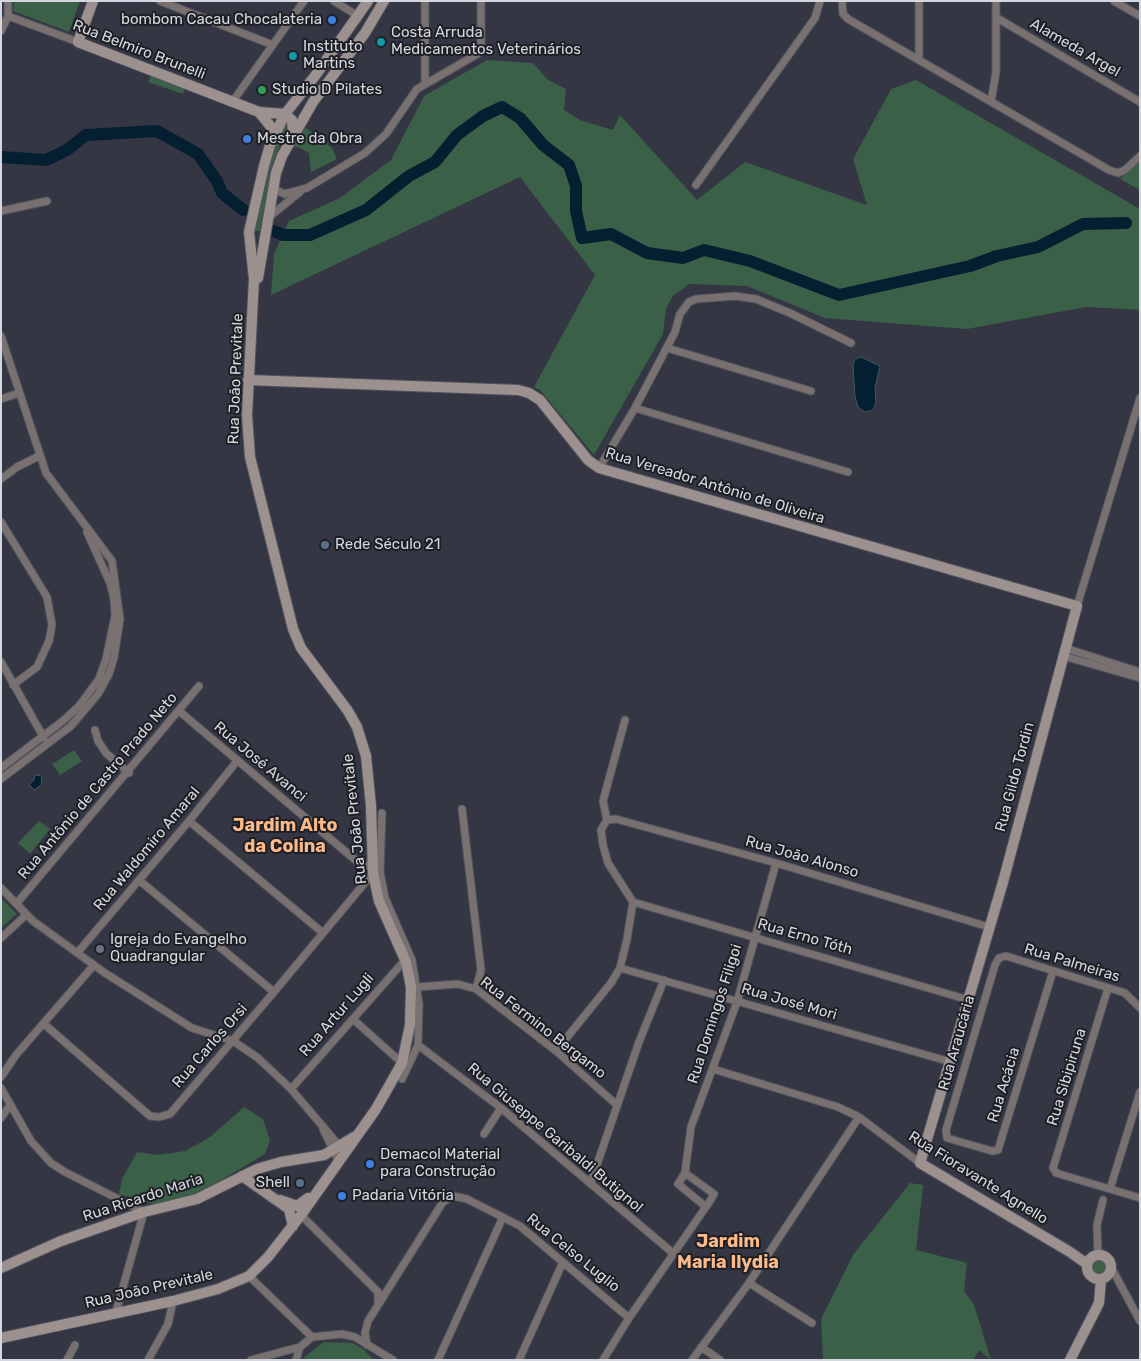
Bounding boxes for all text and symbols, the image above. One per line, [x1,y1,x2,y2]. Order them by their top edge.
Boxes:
place label: bombom Cacau Chocalateria [121,11,322,29]
marker: bombom Cacau Chocalateria [326,14,338,26]
street label: Alameda Argel [1027,15,1123,81]
street label: Rua Belmiro Brunelli [70,16,208,84]
place label: Costa Arruda Medicamentos Veterinários [391,24,581,59]
marker: Costa Arruda Medicamentos Veterinários [375,36,387,48]
place label: Instituto Martins [303,38,363,73]
marker: Instituto Martins [287,50,299,62]
place label: Studio D Pilates [272,81,382,99]
marker: Studio D Pilates [256,84,268,96]
place label: Mestre da Obra [257,130,362,148]
marker: Mestre da Obra [241,133,253,145]
street label: Rua João Previtale [225,313,247,445]
street label: Rua Vereador Antônio de Oliveira [603,444,827,528]
place label: Rede Século 21 [335,536,440,554]
marker: Rede Século 21 [319,539,331,551]
street label: Rua Antônio de Castro Prado Neto [15,689,181,883]
street label: Rua José Avanci [210,718,310,806]
street label: Rua Gildo Tordin [992,720,1038,834]
street label: Rua João Previtale [339,753,371,885]
street label: Rua Waldomiro Amaral [90,783,204,915]
district label: Jardim Alto da Colina [232,815,338,858]
street label: Rua João Alonso [743,832,861,882]
street label: Rua Erno Tóth [756,915,854,959]
place label: Igreja do Evangelho Quadrangular [110,931,247,966]
street label: Rua Palmeiras [1022,940,1122,986]
street label: Rua Domingos Filigoi [684,942,746,1086]
marker: Igreja do Evangelho Quadrangular [94,943,106,955]
street label: Rua Artur Lugli [296,970,378,1060]
street label: Rua Fermino Bergamo [476,973,610,1083]
street label: Rua José Mori [739,980,839,1024]
street label: Rua Araucária [935,993,979,1093]
street label: Rua Carlos Orsi [169,1000,251,1092]
street label: Rua Sibipiruna [1044,1026,1090,1128]
street label: Rua Acácia [984,1045,1024,1125]
street label: Rua Giuseppe Garibaldi Butignol [464,1059,646,1217]
street label: Rua Fioravante Agnello [905,1128,1051,1228]
place label: Demacol Material para Construção [380,1146,500,1181]
marker: Demacol Material para Construção [364,1158,376,1170]
street label: Rua Ricardo Maria [81,1170,205,1226]
place label: Shell [256,1174,290,1192]
marker: Shell [294,1177,306,1189]
place label: Padaria Vitória [352,1187,454,1205]
marker: Padaria Vitória [336,1190,348,1202]
street label: Rua Celso Luglio [523,1210,623,1296]
district label: Jardim Maria Ilydia [677,1231,779,1274]
street label: Rua João Previtale [83,1266,215,1312]

